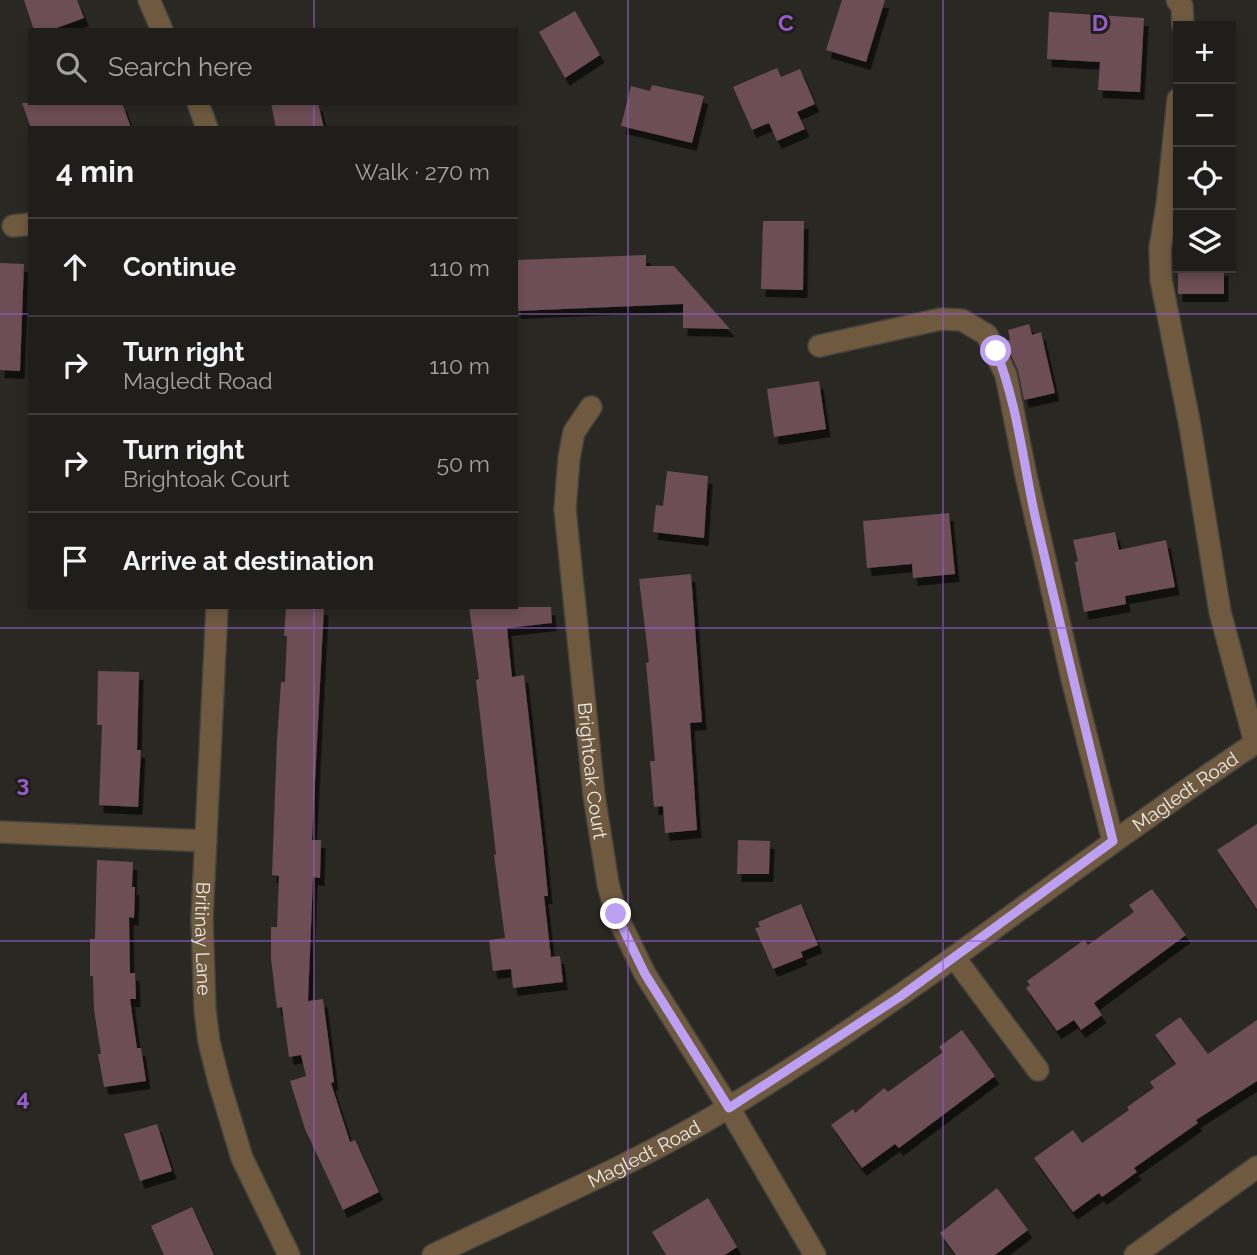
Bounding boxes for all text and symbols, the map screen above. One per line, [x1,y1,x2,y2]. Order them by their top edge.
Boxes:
text: C [778,9,794,36]
text: D [1092,9,1108,36]
map controls [1173,21,1236,273]
button: + [1173,21,1236,84]
search box [28,28,518,105]
icon: search [52,48,90,86]
text: Search here [108,52,252,82]
button: − [1173,84,1236,147]
button: locate [1173,147,1236,210]
text: 4 min [56,154,134,189]
text: Walk · 270 m [355,158,490,185]
button: layers [1173,210,1236,273]
icon: ahead [56,248,94,286]
text: Continue [123,252,236,282]
text: 110 m [429,254,490,281]
route start [980,335,1011,366]
text: Turn right [123,337,244,367]
icon: right [56,346,94,384]
text: 110 m [429,352,490,379]
text: Magledt Road [123,367,273,394]
text: Turn right [123,435,244,465]
icon: right [56,444,94,482]
text: 50 m [436,450,490,477]
text: Brightoak Court [123,465,290,492]
icon: arrive [56,542,94,580]
text: Arrive at destination [123,546,374,576]
street label: Brightoak Court [574,701,612,841]
street label: Magledt Road [1128,747,1242,836]
text: 3 [17,770,29,797]
street label: Britinay Lane [191,881,216,996]
route end [600,898,631,929]
text: 4 [16,1084,30,1111]
street label: Magledt Road [584,1115,704,1192]

